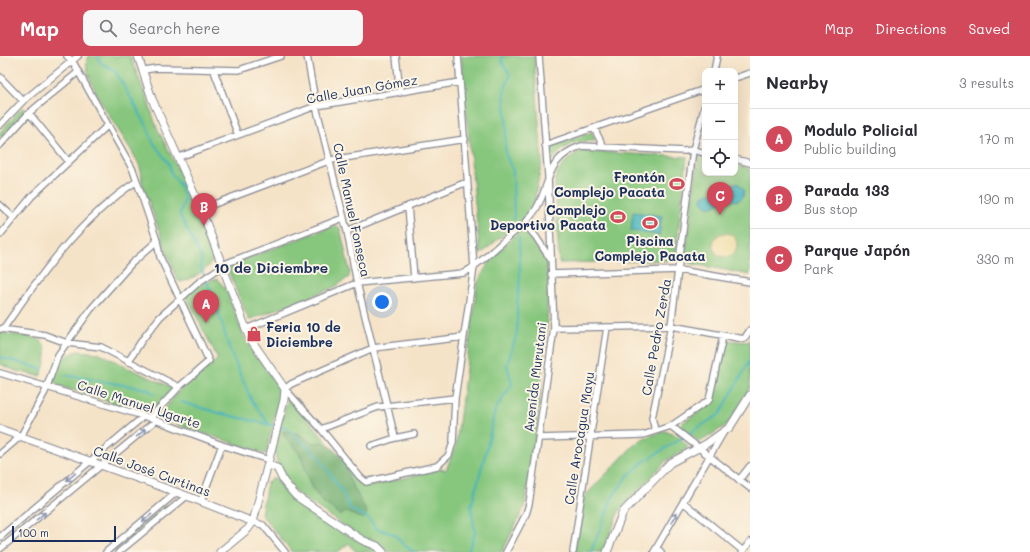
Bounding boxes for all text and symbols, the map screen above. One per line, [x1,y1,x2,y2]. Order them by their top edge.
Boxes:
search box [83,10,363,46]
text: Map [20,16,59,41]
icon: search [97,17,119,39]
text: Search here [129,18,220,38]
text: Map [825,19,853,38]
text: Directions [875,19,946,38]
text: Saved [968,19,1010,38]
map controls [702,68,738,176]
button: + [702,68,738,104]
street label: Calle Juan Gómez [305,70,419,107]
text: Nearby [766,71,828,93]
text: 3 results [959,74,1014,91]
button: − [702,104,738,140]
text: Modulo Policial [804,120,918,140]
text: A [774,130,784,147]
text: 170 m [978,130,1014,147]
button: locate [702,140,738,176]
text: Public building [804,140,896,157]
street label: Calle Manuel Fonseca [330,141,375,278]
place label: Frontón Complejo Pacata [554,168,665,200]
sports icon: Frontón Complejo Pacata [668,175,686,193]
text: Parada 133 [804,180,889,200]
pin: C [707,182,733,215]
text: B [775,190,783,207]
text: 190 m [978,190,1014,207]
pin: B [191,193,217,226]
text: Bus stop [804,200,857,217]
place label: Complejo Deportivo Pacata [490,201,606,233]
sports icon: Complejo Deportivo Pacata [609,208,627,226]
sports icon: Piscina Complejo Pacata [641,214,659,232]
place label: Piscina Complejo Pacata [594,232,706,264]
text: Parque Japón [804,240,910,260]
text: C [774,250,784,267]
text: 330 m [976,250,1014,267]
district label: 10 de Diciembre [214,258,328,277]
text: Park [804,260,833,277]
street label: Calle Pedro Zerda [637,277,674,397]
pin: A [193,290,219,323]
your location [372,292,392,312]
place label: Feria 10 de Diciembre [266,318,341,350]
street label: Avenida Murutani [519,321,550,433]
shop icon: Feria 10 de Diciembre [245,325,263,343]
street label: Calle Arocagua Mayu [560,370,597,506]
street label: Calle Manuel Ugarte [75,376,203,432]
one-way arrow [136,428,146,437]
street label: Calle José Curtinas [91,441,213,500]
one-way arrow [66,473,77,482]
one-way arrow [35,511,46,520]
one-way arrow [670,512,678,524]
one-way arrow [142,513,153,522]
scale bar [12,524,116,543]
text: 100 m [18,525,49,540]

